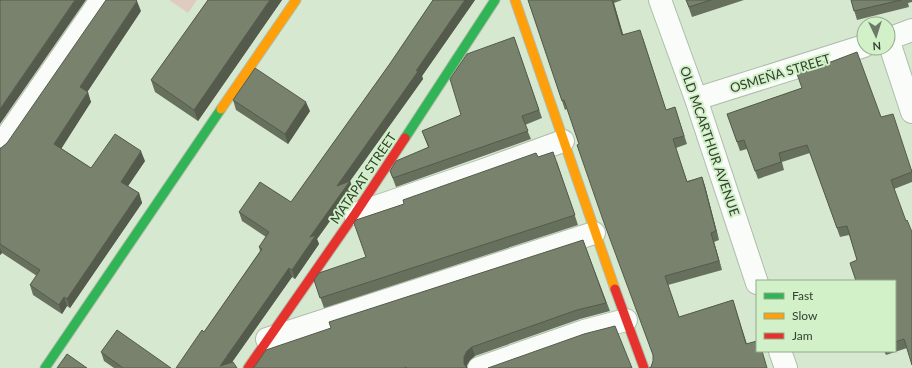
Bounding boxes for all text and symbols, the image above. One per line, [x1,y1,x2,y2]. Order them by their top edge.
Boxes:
north arrow [856,16,896,56]
text: N [872,40,881,53]
street label: OSMEÑA STREET [728,50,832,96]
street label: OLD MCARTHUR AVENUE [677,64,743,218]
street label: MATAPAT STREET [327,129,400,227]
legend [756,280,896,352]
text: Fast [792,288,814,303]
text: Slow [792,308,818,323]
text: Jam [792,328,813,343]

